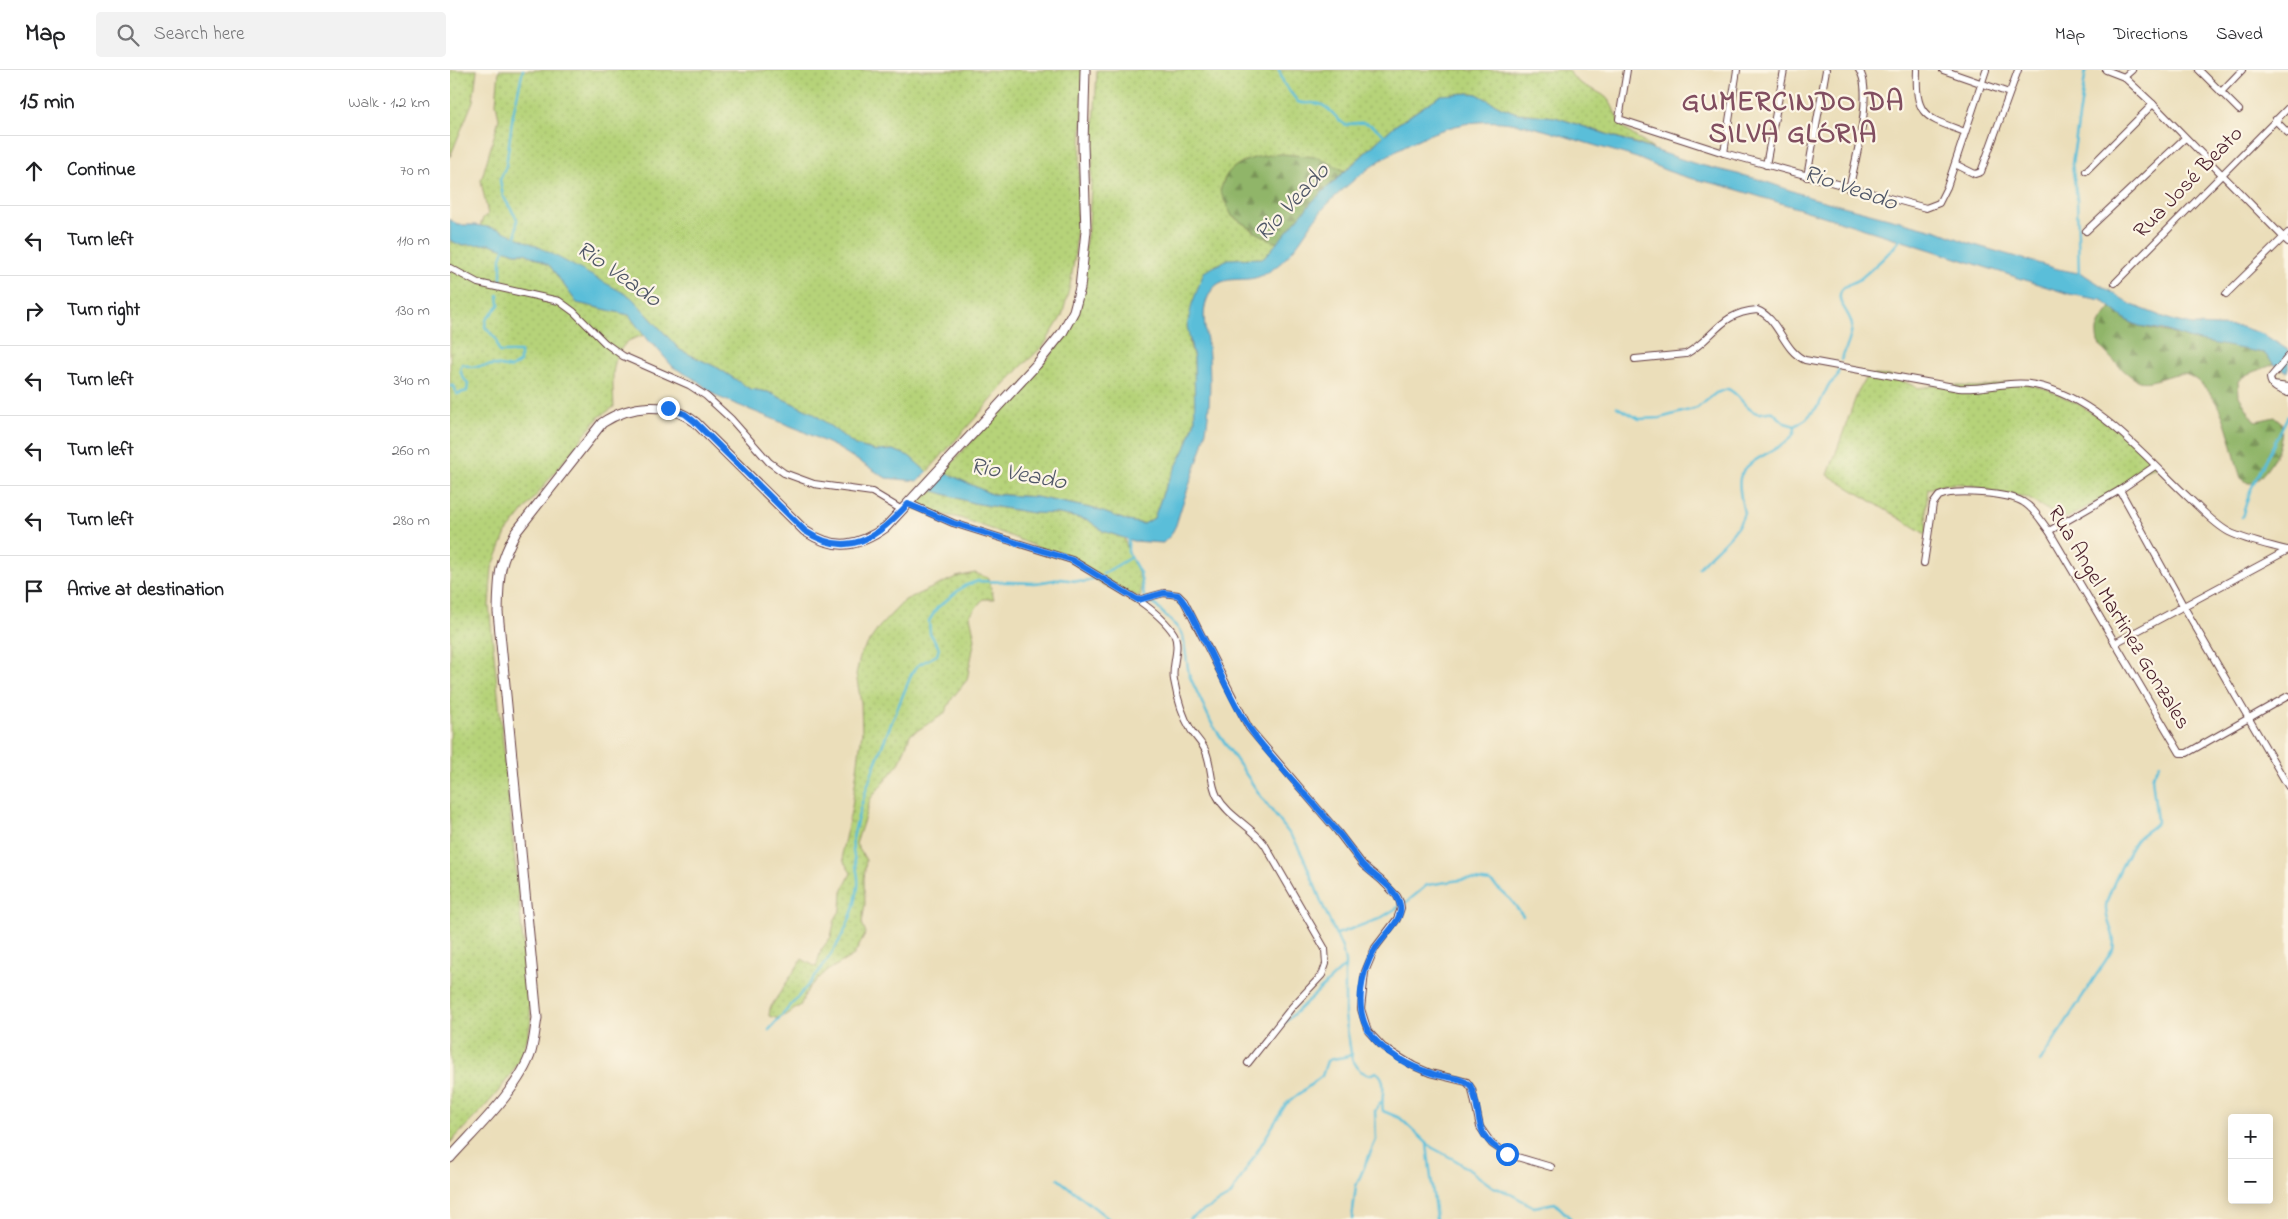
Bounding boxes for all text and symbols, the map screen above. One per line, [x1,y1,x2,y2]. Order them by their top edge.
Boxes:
search box [96,12,446,57]
text: Map [25,17,66,52]
icon: search [114,21,142,49]
text: Search here [154,21,245,48]
text: Map [2055,22,2085,48]
text: Directions [2113,22,2188,48]
text: Saved [2216,22,2263,48]
district label: GUMERCINDO DA SILVA GLÓRIA [1682,83,1904,156]
text: 15 min [20,88,74,118]
text: Walk · 1.2 km [348,91,430,115]
street label: Rua José Beato [2127,119,2251,247]
water label: Rio Veado [1247,154,1340,250]
icon: ahead [20,157,48,185]
text: Continue [67,157,135,184]
water label: Rio Veado [1798,157,1903,222]
text: 70 m [400,159,430,183]
icon: left [20,227,48,255]
text: Turn left [67,227,134,254]
text: 110 m [396,229,430,253]
water label: Rio Veado [568,233,669,318]
icon: right [20,297,48,325]
text: Turn right [67,297,140,324]
text: 130 m [395,299,430,323]
icon: left [20,367,48,395]
text: Turn left [67,367,134,394]
text: 340 m [393,369,430,393]
route end [657,397,680,420]
icon: left [20,437,48,465]
text: Turn left [67,437,134,464]
text: 260 m [392,439,430,463]
water label: Rio Veado [967,449,1070,501]
street label: Rua Angel Martinez Gonzales [2037,500,2198,737]
icon: left [20,507,48,535]
text: Turn left [67,507,134,534]
text: 280 m [393,509,430,533]
icon: arrive [20,577,48,605]
text: Arrive at destination [67,577,224,604]
map controls [2228,1114,2273,1204]
button: + [2228,1114,2273,1159]
route start [1496,1143,1519,1166]
button: − [2228,1159,2273,1204]

